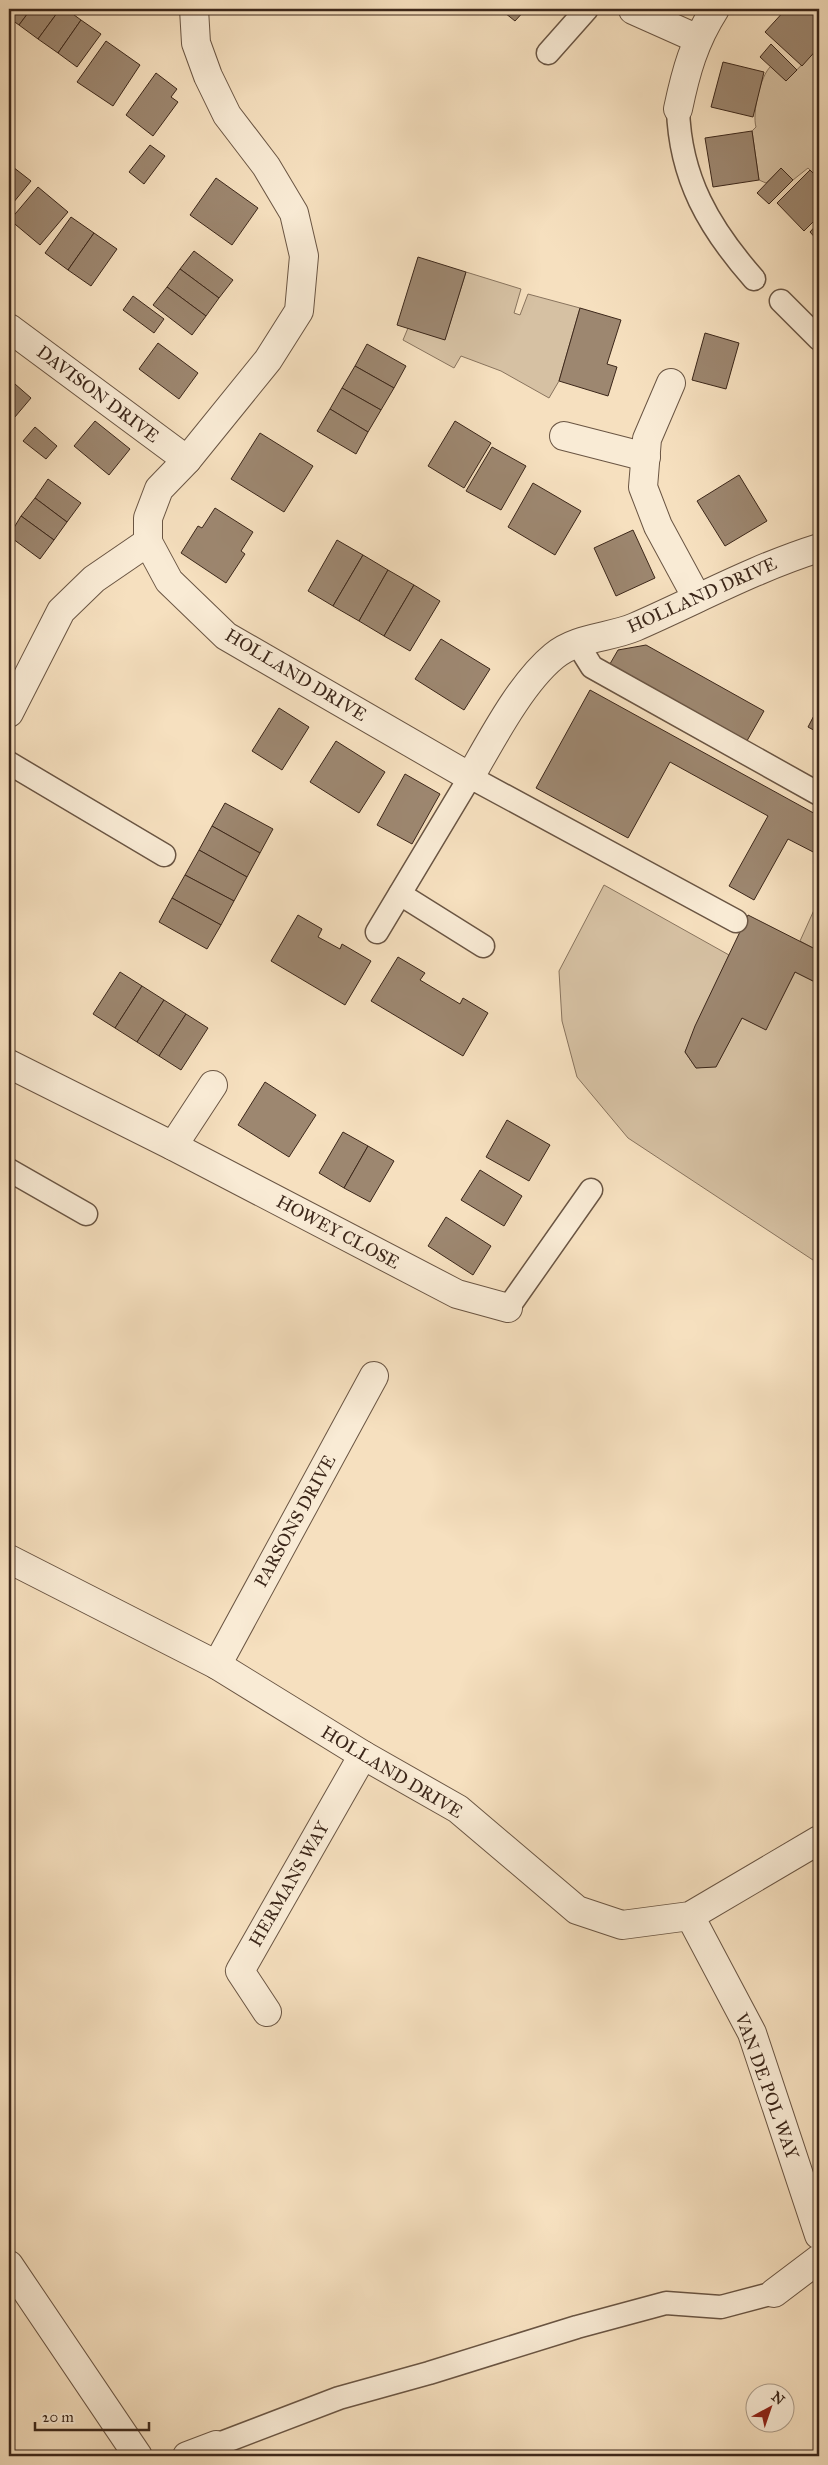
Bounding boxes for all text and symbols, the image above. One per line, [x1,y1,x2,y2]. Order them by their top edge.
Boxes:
street label: DAVISON DRIVE [32,341,164,447]
street label: HOLLAND DRIVE [624,552,780,638]
street label: HOLLAND DRIVE [221,624,371,726]
street label: HOWEY CLOSE [273,1190,404,1274]
street label: PARSONS DRIVE [250,1451,340,1591]
street label: HOLLAND DRIVE [317,1721,467,1823]
street label: HERMANS WAY [244,1817,334,1950]
street label: VAN DE POL WAY [730,2009,804,2163]
north arrow [746,2382,796,2432]
text: N [768,2388,788,2409]
scale bar [35,2400,149,2432]
text: 20 m [42,2408,74,2426]

